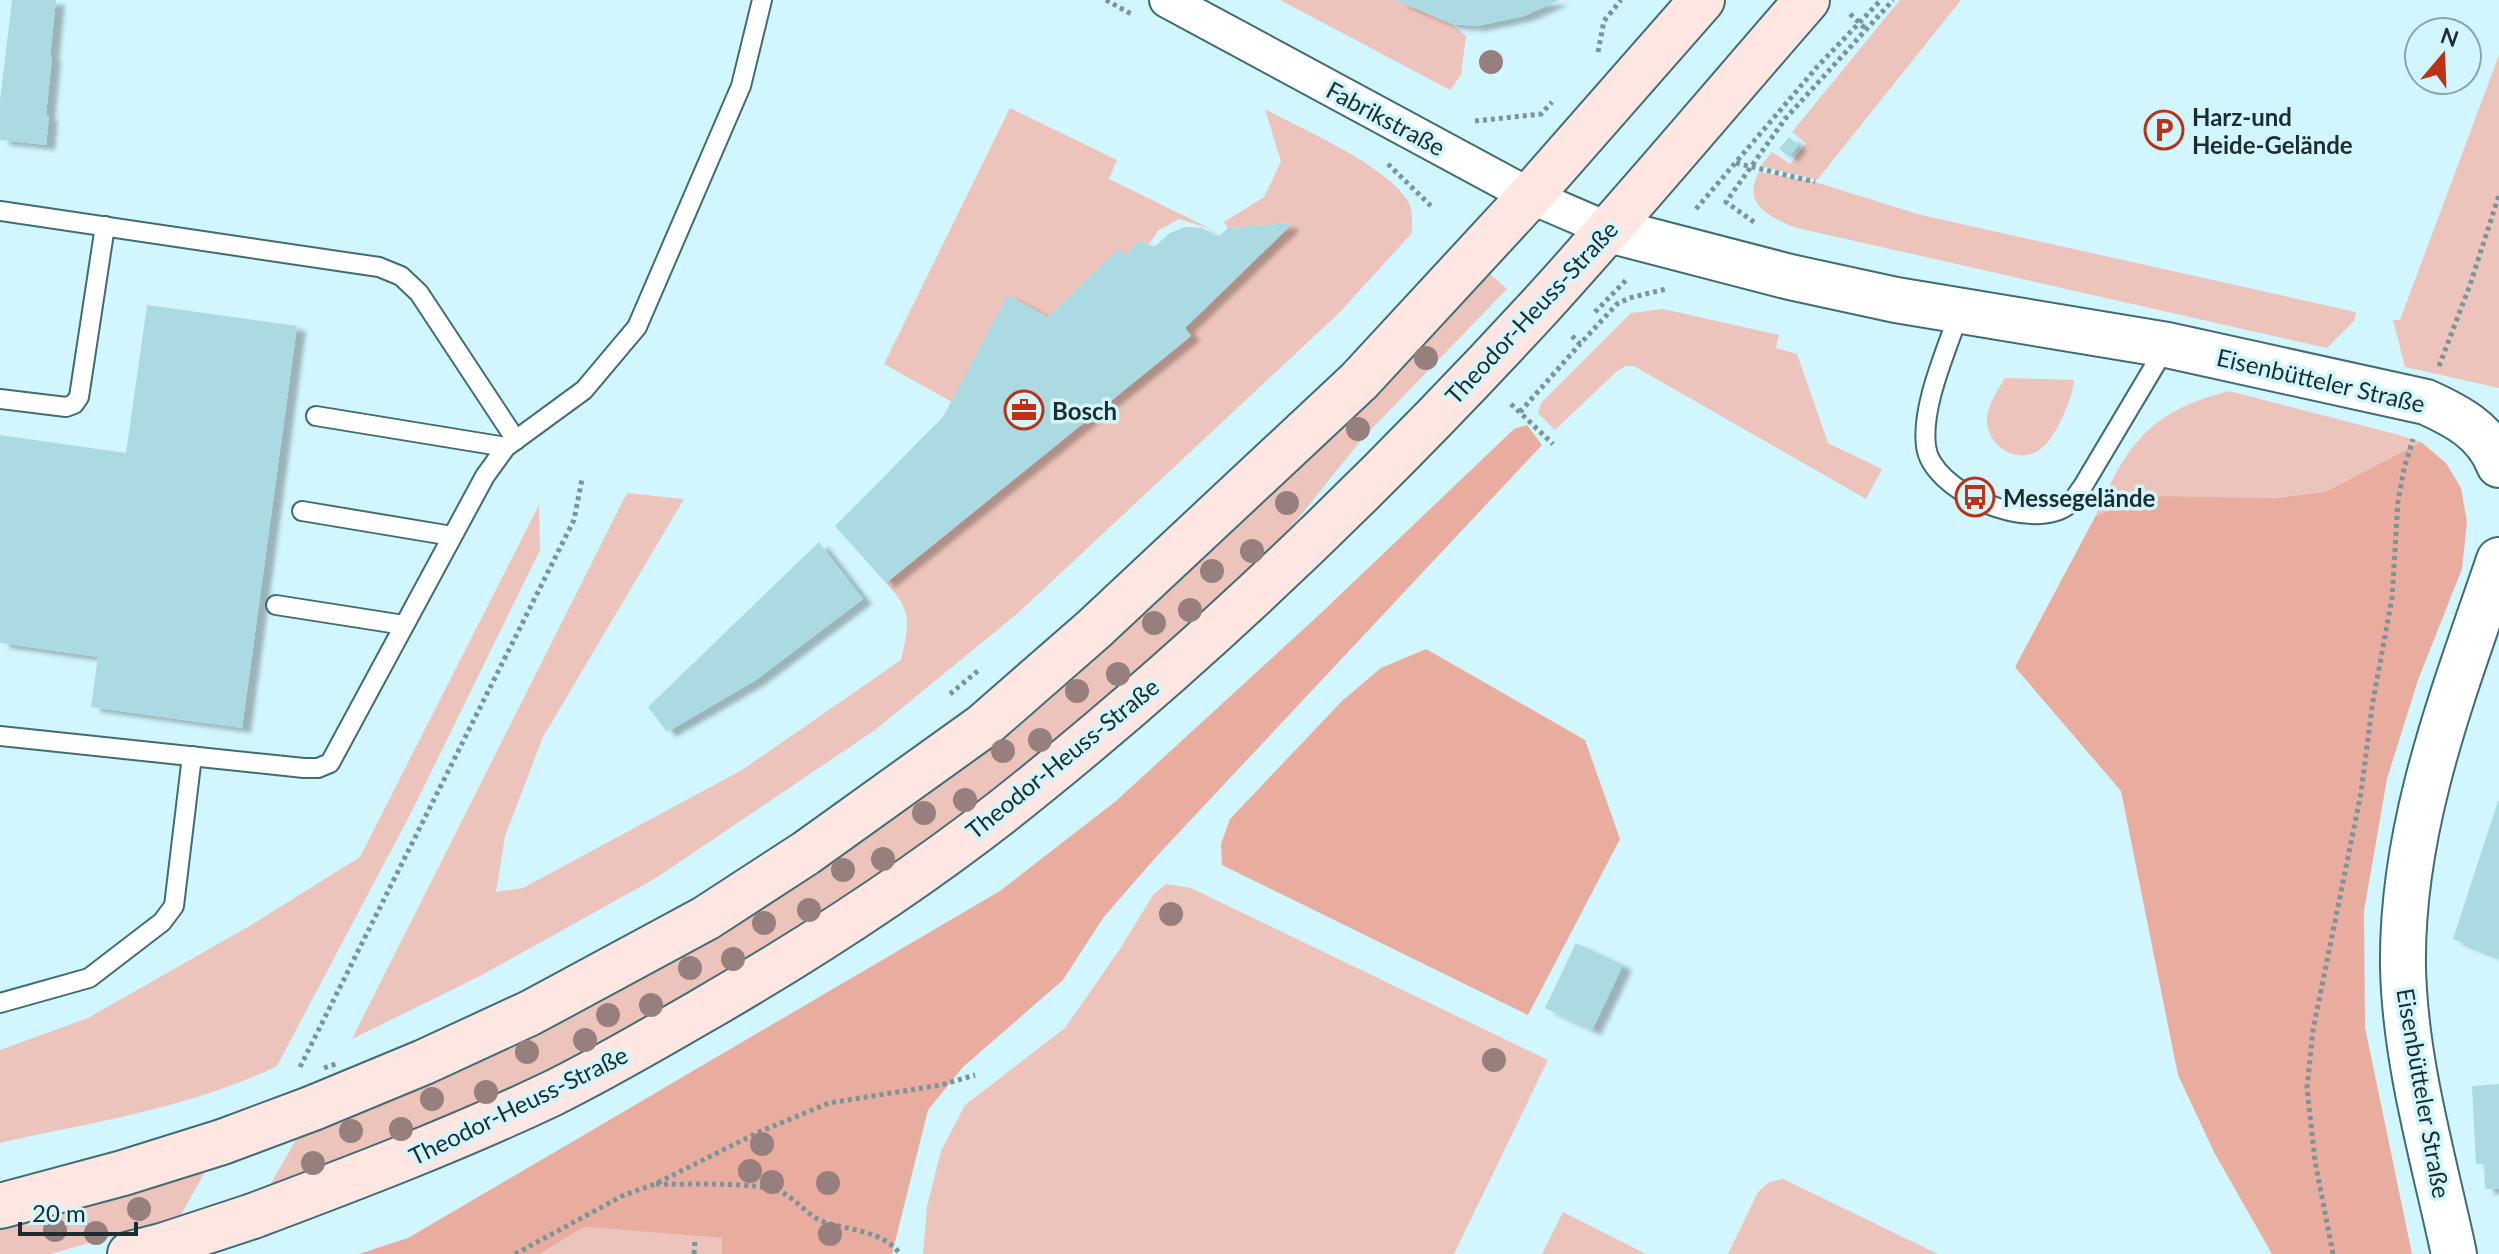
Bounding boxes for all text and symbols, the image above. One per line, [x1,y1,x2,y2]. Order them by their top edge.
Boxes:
north arrow [2403,16,2483,96]
text: N [2437,21,2462,52]
street label: Fabrikstraße [1322,75,1450,161]
place label: Harz-und Heide-Gelände [2192,102,2353,159]
parking icon: Harz-und Heide-Gelände [2143,109,2185,151]
street label: Theodor-Heuss-Straße [1439,214,1623,410]
street label: Eisenbütteler Straße [2214,342,2428,418]
office icon: Bosch [1003,389,1045,431]
place label: Bosch [1052,396,1117,425]
bus stop icon: Messegelände [1954,476,1996,518]
place label: Messegelände [2003,483,2156,512]
street label: Theodor-Heuss-Straße [960,671,1164,845]
street label: Eisenbütteler Straße [2391,986,2457,1200]
street label: Theodor-Heuss-Straße [404,1039,632,1171]
scale bar [20,1186,136,1236]
text: 20 m [32,1198,86,1227]

